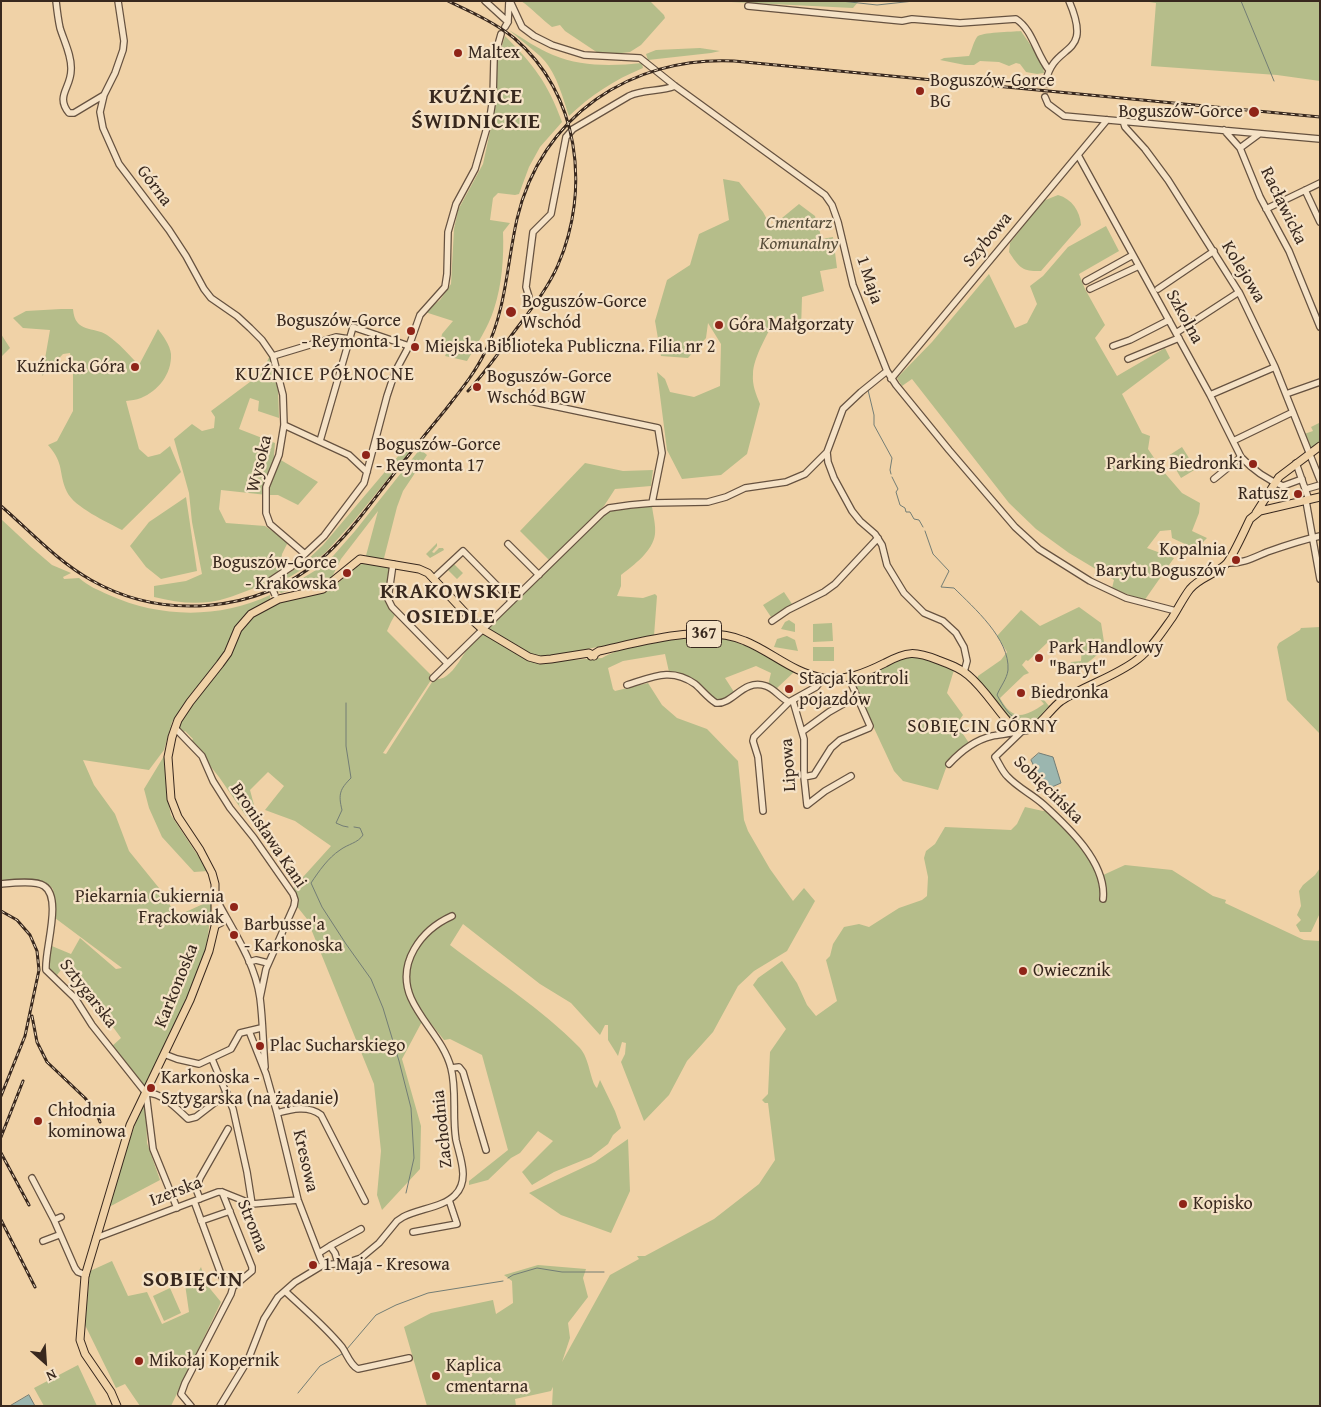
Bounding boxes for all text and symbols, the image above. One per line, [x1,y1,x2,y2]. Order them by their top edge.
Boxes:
place label: Maltex [468,42,520,64]
marker: Maltex [452,47,464,59]
place label: Boguszów-Gorce BG [930,70,1055,112]
district label: KUŹNICE ŚWIDNICKIE [410,84,542,136]
marker: Boguszów-Gorce BG [914,85,926,97]
place label: Boguszów-Gorce [1118,101,1243,123]
marker: Boguszów-Gorce [1247,105,1261,119]
street label: Górna [132,161,176,211]
street label: Racławicka [1255,164,1311,248]
street label: Szybowa [959,208,1017,272]
park label: Cmentarz Komunalny [759,212,839,254]
street label: Kolejowa [1216,237,1270,307]
street label: 1 Maja [851,253,887,307]
street label: Szkolna [1160,286,1208,348]
place label: Boguszów-Gorce Wschód [522,291,647,334]
marker: Boguszów-Gorce Wschód [504,305,518,319]
place label: Boguszów-Gorce - Reymonta 1 [276,310,401,352]
place label: Góra Małgorzaty [729,314,854,336]
marker: Góra Małgorzaty [713,319,725,331]
marker: Boguszów-Gorce - Reymonta 1 [405,325,417,337]
place label: Miejska Biblioteka Publiczna. Filia nr 2 [425,336,715,358]
marker: Miejska Biblioteka Publiczna. Filia nr 2 [409,341,421,353]
place label: Kuźnicka Góra [17,356,125,378]
marker: Kuźnicka Góra [129,361,141,373]
district label: KUŹNICE PÓŁNOCNE [233,364,417,386]
place label: Boguszów-Gorce Wschód BGW [487,366,612,408]
marker: Boguszów-Gorce Wschód BGW [471,381,483,393]
street label: Wysoka [242,433,278,495]
place label: Boguszów-Gorce - Reymonta 17 [376,434,501,476]
marker: Boguszów-Gorce - Reymonta 17 [360,449,372,461]
place label: Parking Biedronki [1106,453,1243,475]
marker: Parking Biedronki [1247,458,1259,470]
place label: Ratusz [1238,483,1288,505]
marker: Ratusz [1292,488,1304,500]
place label: Kopalnia Barytu Boguszów [1096,539,1226,582]
place label: Boguszów-Gorce - Krakowska [212,552,337,594]
marker: Kopalnia Barytu Boguszów [1230,554,1242,566]
marker: Boguszów-Gorce - Krakowska [341,567,353,579]
district label: KRAKOWSKIE OSIEDLE [379,579,523,630]
road number: 367 [686,620,722,648]
place label: Park Handlowy "Baryt" [1049,637,1164,680]
marker: Park Handlowy "Baryt" [1033,652,1045,664]
place label: Stacja kontroli pojazdów [799,668,909,711]
place label: Biedronka [1031,682,1108,704]
marker: Stacja kontroli pojazdów [783,683,795,695]
marker: Biedronka [1015,687,1027,699]
district label: SOBIĘCIN GÓRNY [906,716,1060,738]
street label: Lipowa [776,738,802,792]
street label: Sobięcińska [1009,751,1087,829]
street label: Bronisława Kani [225,780,311,892]
place label: Piekarnia Cukiernia Frąckowiak [75,886,224,929]
marker: Piekarnia Cukiernia Frąckowiak [228,901,240,913]
place label: Barbusse'a - Karkonoska [244,914,343,956]
marker: Barbusse'a - Karkonoska [228,929,240,941]
street label: Karkonoska [150,941,204,1031]
street label: Sztygarska [54,955,122,1033]
place label: Owiecznik [1033,960,1110,982]
marker: Owiecznik [1017,965,1029,977]
place label: Plac Sucharskiego [270,1035,405,1057]
marker: Plac Sucharskiego [254,1040,266,1052]
place label: Karkonoska - Sztygarska (na żądanie) [161,1067,339,1110]
marker: Karkonoska - Sztygarska (na żądanie) [145,1082,157,1094]
street label: Zachodnia [428,1089,458,1169]
place label: Chłodnia kominowa [48,1100,126,1142]
marker: Chłodnia kominowa [32,1115,44,1127]
street label: Kresowa [287,1128,323,1194]
street label: Izerska [147,1172,205,1212]
place label: Kopisko [1193,1193,1253,1215]
street label: Stroma [232,1197,272,1255]
marker: Kopisko [1177,1198,1189,1210]
place label: 1 Maja - Kresowa [323,1254,450,1276]
marker: 1 Maja - Kresowa [307,1259,319,1271]
district label: SOBIĘCIN [142,1267,244,1293]
north arrow [20,1337,70,1387]
place label: Mikołaj Kopernik [149,1350,279,1372]
marker: Mikołaj Kopernik [133,1355,145,1367]
place label: Kaplica cmentarna [446,1355,528,1398]
text: N [43,1364,60,1387]
marker: Kaplica cmentarna [430,1370,442,1382]

